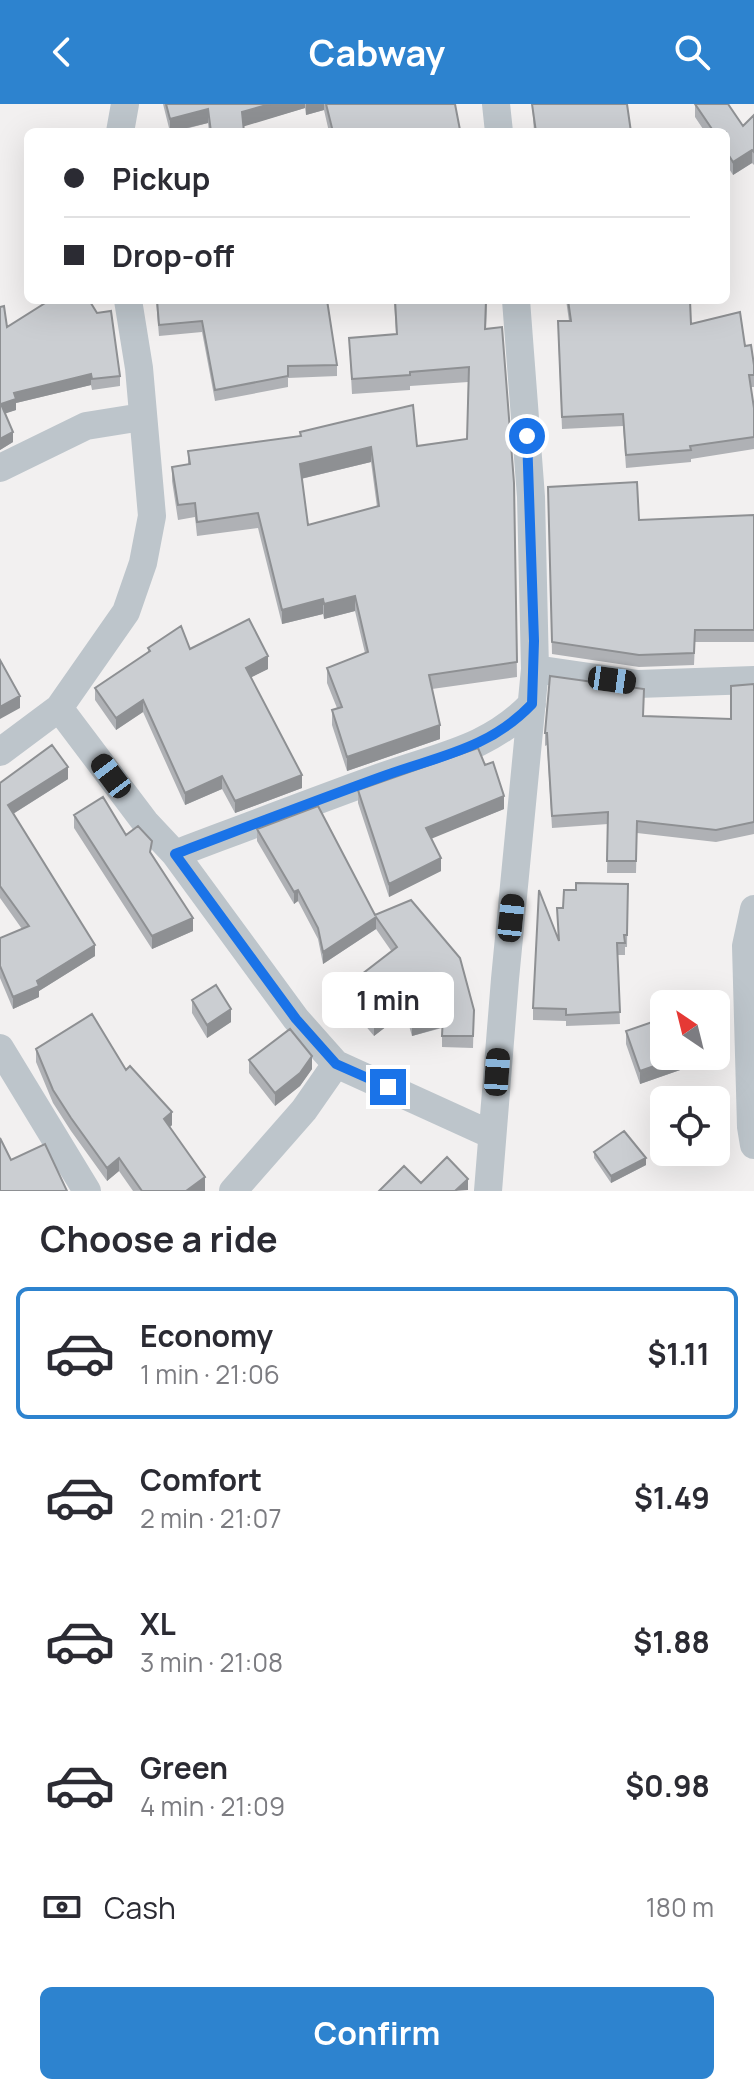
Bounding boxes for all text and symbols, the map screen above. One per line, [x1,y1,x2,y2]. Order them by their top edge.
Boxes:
text: Cabway [309,28,445,77]
icon: back [40,30,84,74]
icon: search [670,30,714,74]
text: Pickup [112,158,210,199]
text: Drop-off [112,235,234,276]
route start [509,418,545,454]
car [587,665,637,695]
car [87,750,135,802]
car [497,893,525,943]
callout: 1 min [322,971,454,1027]
text: 1 min [356,982,420,1018]
north arrow [650,990,730,1070]
map controls [650,990,730,1166]
car [483,1047,511,1097]
route end [370,1069,406,1105]
button: locate [650,1086,730,1166]
text: Choose a ride [40,1214,278,1263]
text: Economy [140,1315,273,1356]
icon: car [44,1317,116,1389]
text: $1.11 [647,1333,710,1374]
text: 1 min · 21:06 [140,1356,280,1392]
text: Comfort [140,1459,262,1500]
icon: car [44,1461,116,1533]
text: $1.49 [634,1477,710,1518]
text: 2 min · 21:07 [140,1500,282,1536]
text: XL [140,1603,176,1644]
icon: car [44,1605,116,1677]
text: $1.88 [633,1621,710,1662]
text: 3 min · 21:08 [140,1644,283,1680]
text: Green [140,1747,228,1788]
icon: car [44,1749,116,1821]
text: $0.98 [625,1765,710,1806]
text: 4 min · 21:09 [140,1788,285,1824]
icon: cash [40,1885,84,1929]
text: Cash [104,1887,176,1928]
text: 180 m [646,1889,714,1925]
button: Confirm [40,1987,714,2079]

